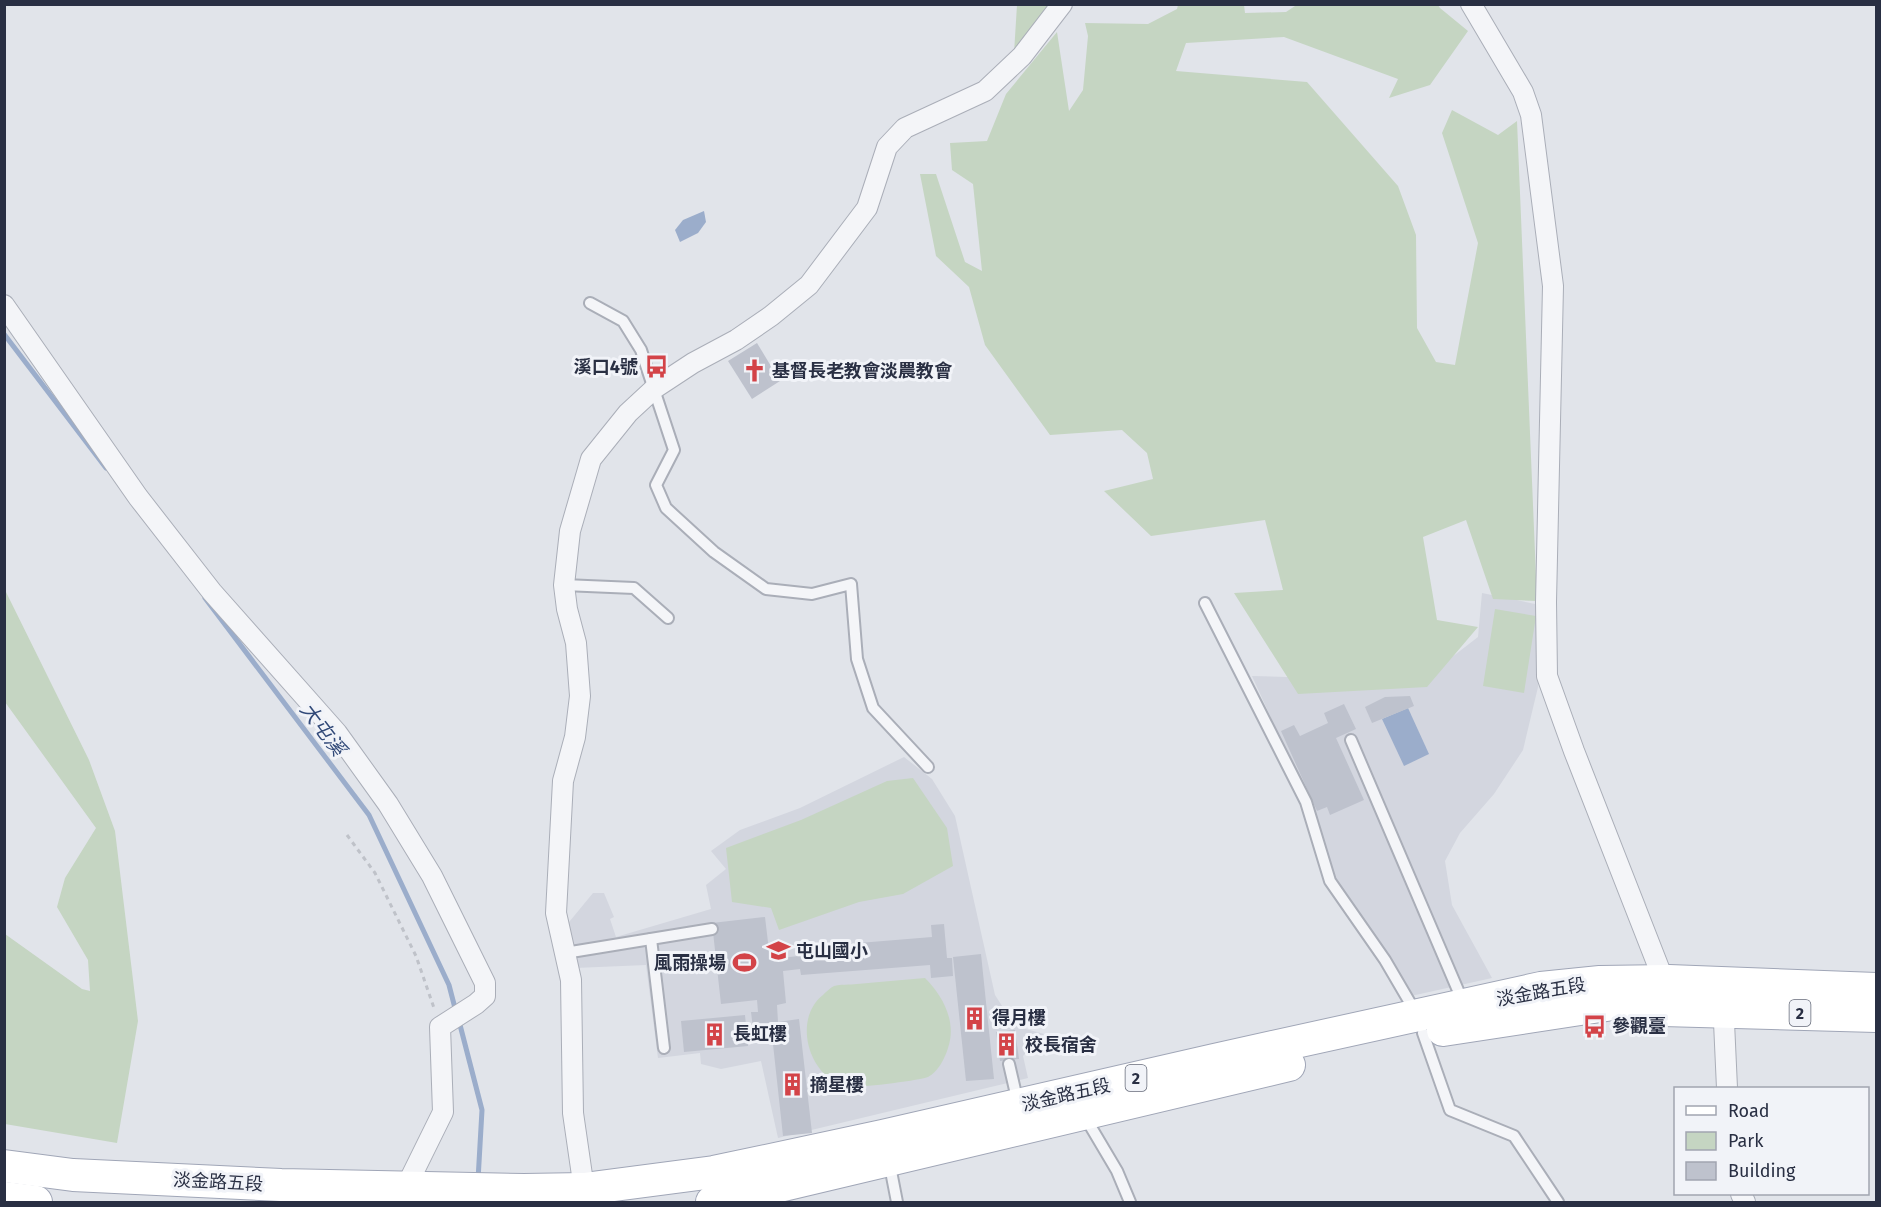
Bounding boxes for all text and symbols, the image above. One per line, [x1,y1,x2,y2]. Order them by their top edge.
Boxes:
bus stop icon: 溪口4號 [643,354,669,380]
place label: 溪口4號 [574,356,638,378]
church icon: 基督長老教會淡農教會 [741,358,767,384]
place label: 基督長老教會淡農教會 [772,360,953,382]
water label: 大屯溪 [295,698,352,763]
school or university icon: 屯山國小 [765,938,791,964]
place label: 屯山國小 [796,940,868,962]
sports icon: 風雨操場 [731,950,757,976]
place label: 風雨操場 [654,952,726,974]
street label: 淡金路五段 [1495,973,1587,1011]
road number: 2 [1790,1000,1810,1026]
building icon: 得月樓 [961,1005,987,1031]
place label: 得月樓 [992,1007,1046,1029]
bus stop icon: 參觀臺 [1581,1013,1607,1039]
place label: 參觀臺 [1612,1015,1666,1037]
building icon: 長虹樓 [702,1021,728,1047]
place label: 長虹樓 [733,1023,787,1045]
building icon: 校長宿舍 [994,1032,1020,1058]
place label: 校長宿舍 [1025,1034,1097,1056]
road number: 2 [1126,1065,1146,1091]
building icon: 摘星樓 [779,1072,805,1098]
place label: 摘星樓 [810,1074,864,1096]
street label: 淡金路五段 [1020,1074,1112,1116]
legend [1674,1087,1869,1195]
text: Road [1728,1100,1770,1122]
text: Park [1728,1130,1764,1152]
text: Building [1728,1160,1796,1182]
street label: 淡金路五段 [172,1169,264,1195]

